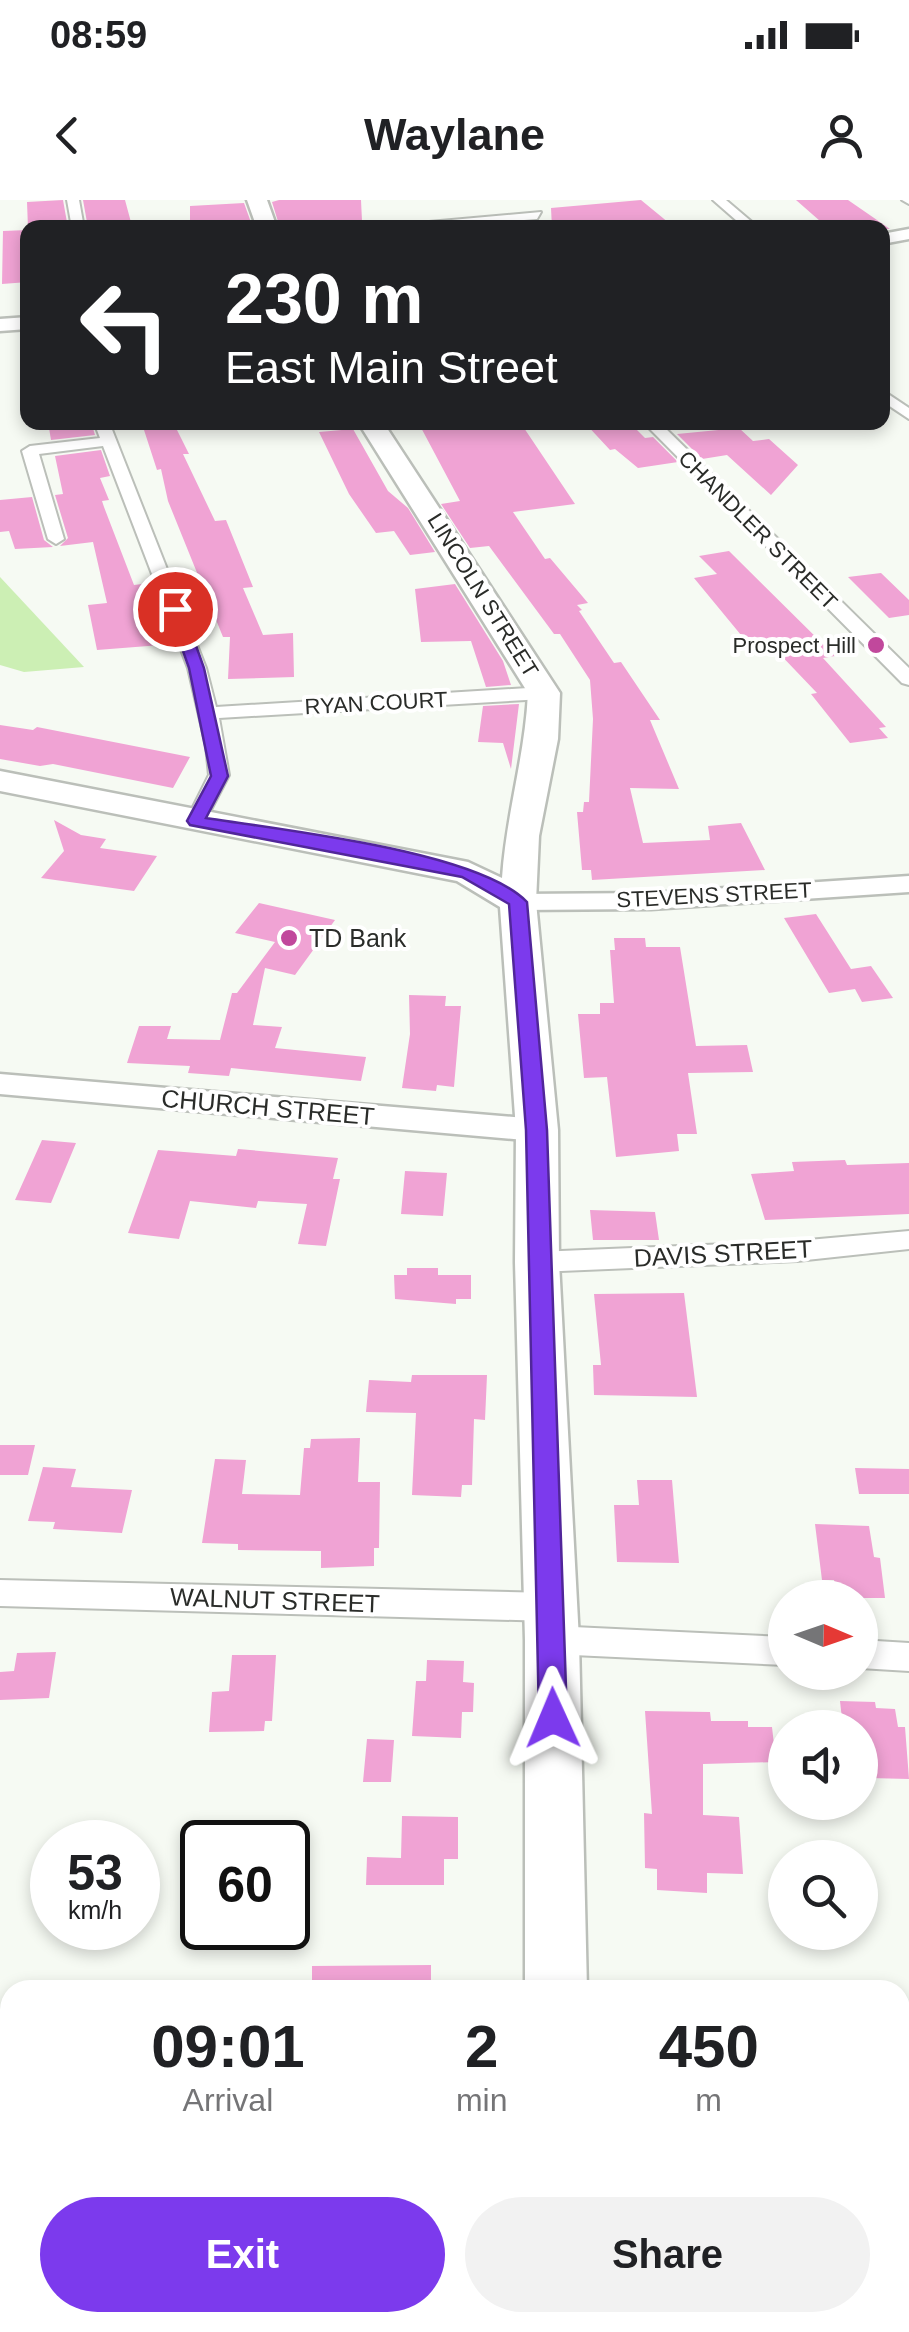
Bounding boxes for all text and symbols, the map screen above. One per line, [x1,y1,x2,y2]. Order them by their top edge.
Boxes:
text: 08:59 [50,14,147,56]
icon: back [40,108,95,163]
icon: person [814,108,869,163]
text: Waylane [364,109,545,160]
icon: left [60,260,190,390]
text: 230 m [225,260,423,338]
text: East Main Street [225,342,558,393]
street label: CHANDLER STREET [674,446,842,614]
street label: LINCOLN STREET [423,509,543,681]
pin [133,567,218,652]
icon: arrive [148,582,203,637]
place label: Prospect Hill [733,633,856,658]
marker: Prospect Hill [865,634,887,656]
street label: RYAN COURT [304,687,448,719]
street label: STEVENS STREET [616,877,812,913]
place label: TD Bank [309,924,407,952]
marker: TD Bank [278,927,300,949]
street label: CHURCH STREET [160,1084,376,1130]
street label: DAVIS STREET [633,1234,813,1272]
north arrow [768,1580,878,1690]
map controls [768,1580,878,1950]
street label: WALNUT STREET [170,1582,380,1618]
position arrow [501,1666,605,1770]
button: sound [768,1710,878,1820]
speed limit sign: 60 [180,1820,310,1950]
button: search [768,1840,878,1950]
text: 53 [67,1845,123,1901]
text: km/h [68,1896,122,1924]
text: 09:01 [151,2013,305,2080]
text: 2 [465,2013,498,2080]
text: 450 [659,2013,759,2080]
text: Arrival [183,2082,273,2118]
text: min [456,2082,507,2118]
text: m [695,2082,722,2118]
button: Exit [40,2197,445,2312]
button: Share [465,2197,870,2312]

